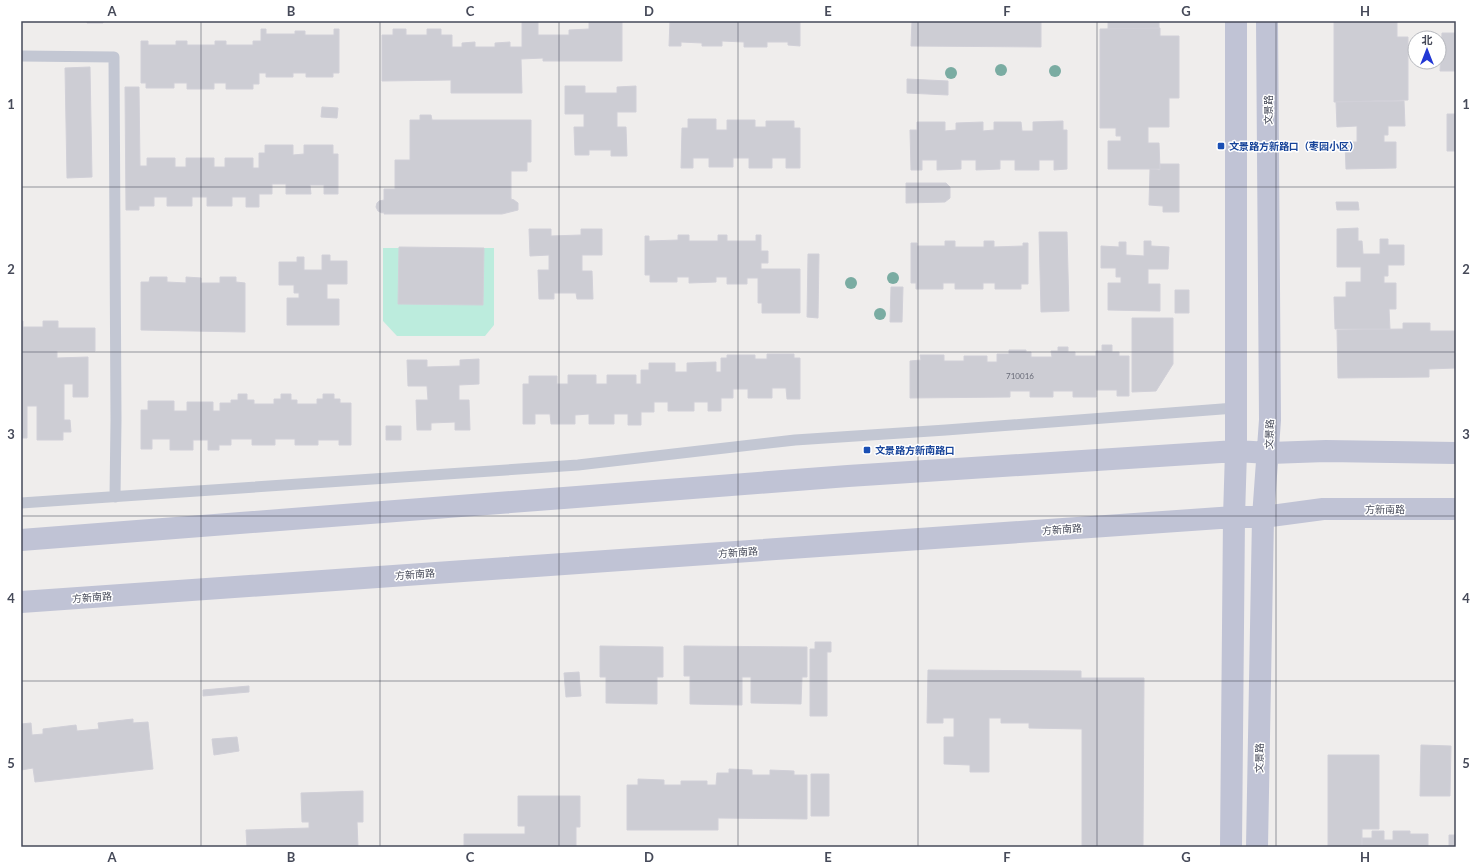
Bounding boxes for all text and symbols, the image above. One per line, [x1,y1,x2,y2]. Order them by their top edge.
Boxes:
text: A [106,3,117,19]
text: B [287,3,296,19]
text: C [466,3,475,19]
text: D [644,3,654,19]
text: E [824,3,832,19]
text: F [1003,3,1011,19]
text: G [1181,3,1191,19]
text: H [1360,3,1370,19]
north arrow [1407,30,1447,70]
text: 北 [1422,33,1433,46]
street label: 文景路 [1262,95,1274,125]
text: 1 [7,96,15,112]
text: 1 [1462,96,1470,112]
place label: 文景路方新路口（枣园小区） [1229,140,1359,152]
marker: 文景路方新路口（枣园小区） [1216,141,1226,151]
text: 2 [7,261,15,277]
text: 2 [1462,261,1470,277]
house number: 710016 [1006,371,1034,381]
street label: 文景路 [1262,419,1276,449]
text: 3 [7,426,15,442]
text: 3 [1462,426,1470,442]
place label: 文景路方新南路口 [875,444,955,456]
marker: 文景路方新南路口 [862,445,872,455]
street label: 方新南路 [1365,503,1405,515]
street label: 方新南路 [1042,522,1082,536]
street label: 方新南路 [718,545,758,559]
street label: 方新南路 [395,567,435,581]
text: 4 [7,590,15,606]
street label: 方新南路 [72,590,112,604]
text: 4 [1462,590,1470,606]
street label: 文景路 [1253,743,1265,773]
text: 5 [7,755,15,771]
text: 5 [1462,755,1470,771]
text: A [106,849,117,865]
text: B [287,849,296,865]
text: C [466,849,475,865]
text: D [644,849,654,865]
text: E [824,849,832,865]
text: F [1003,849,1011,865]
text: G [1181,849,1191,865]
text: H [1360,849,1370,865]

